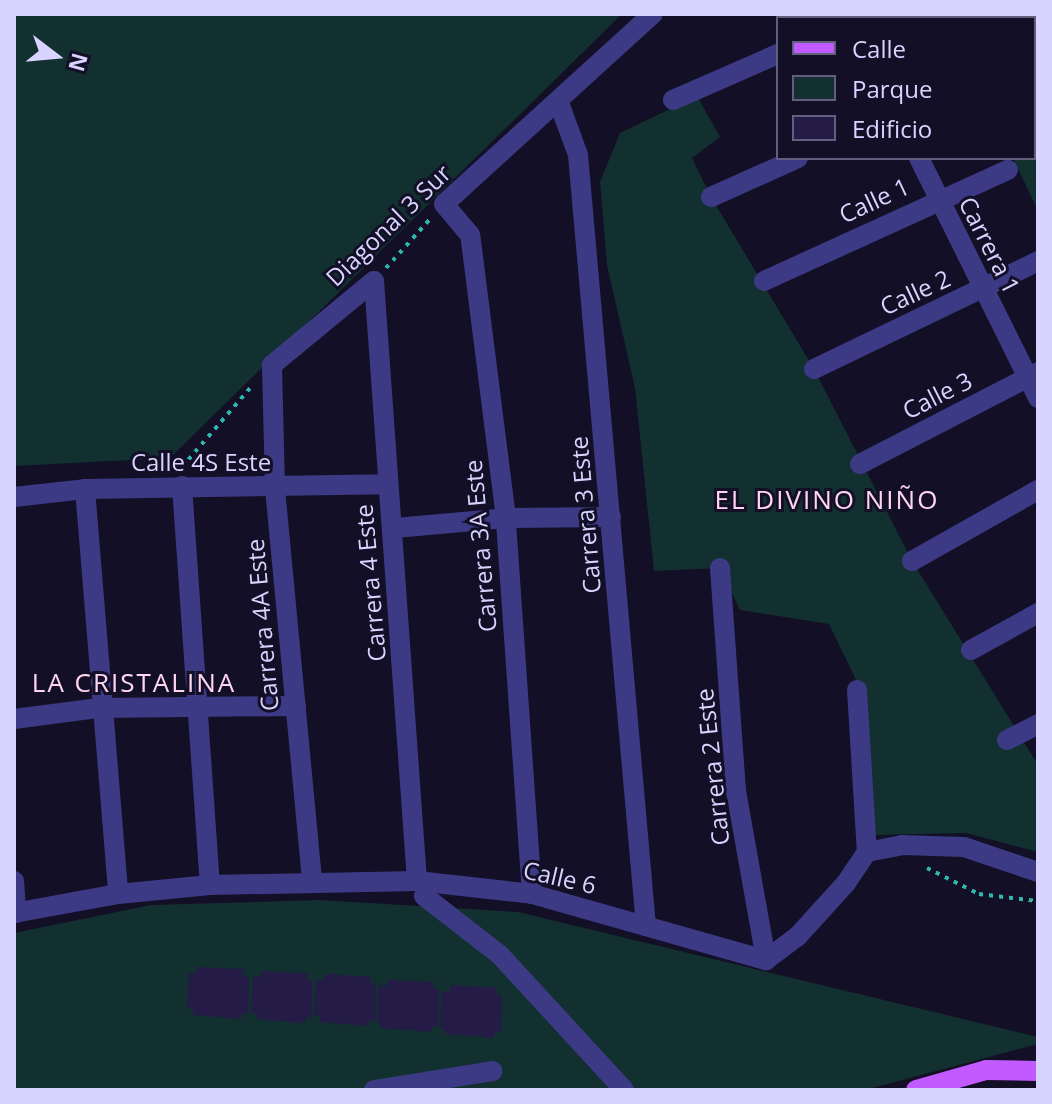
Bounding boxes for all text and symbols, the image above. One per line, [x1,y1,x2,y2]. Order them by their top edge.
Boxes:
north arrow [16,16,96,96]
legend [776,16,1036,160]
text: Calle [852,32,906,65]
text: N [62,50,96,75]
text: Parque [852,72,932,105]
text: Edificio [852,112,932,145]
street label: Diagonal 3 Sur [320,158,456,292]
street label: Calle 1 [834,171,914,229]
street label: Carrera 1 [953,192,1027,298]
street label: Calle 2 [875,263,955,321]
street label: Calle 3 [897,365,977,425]
street label: Carrera 3 Este [564,435,606,595]
street label: Calle 4S Este [131,448,271,476]
street label: Carrera 3A Este [458,459,502,633]
district label: EL DIVINO NIÑO [715,484,939,516]
street label: Carrera 4 Este [349,503,391,663]
street label: Carrera 4A Este [240,538,284,712]
district label: LA CRISTALINA [32,667,236,699]
street label: Carrera 2 Este [689,687,735,847]
street label: Calle 6 [521,855,599,899]

